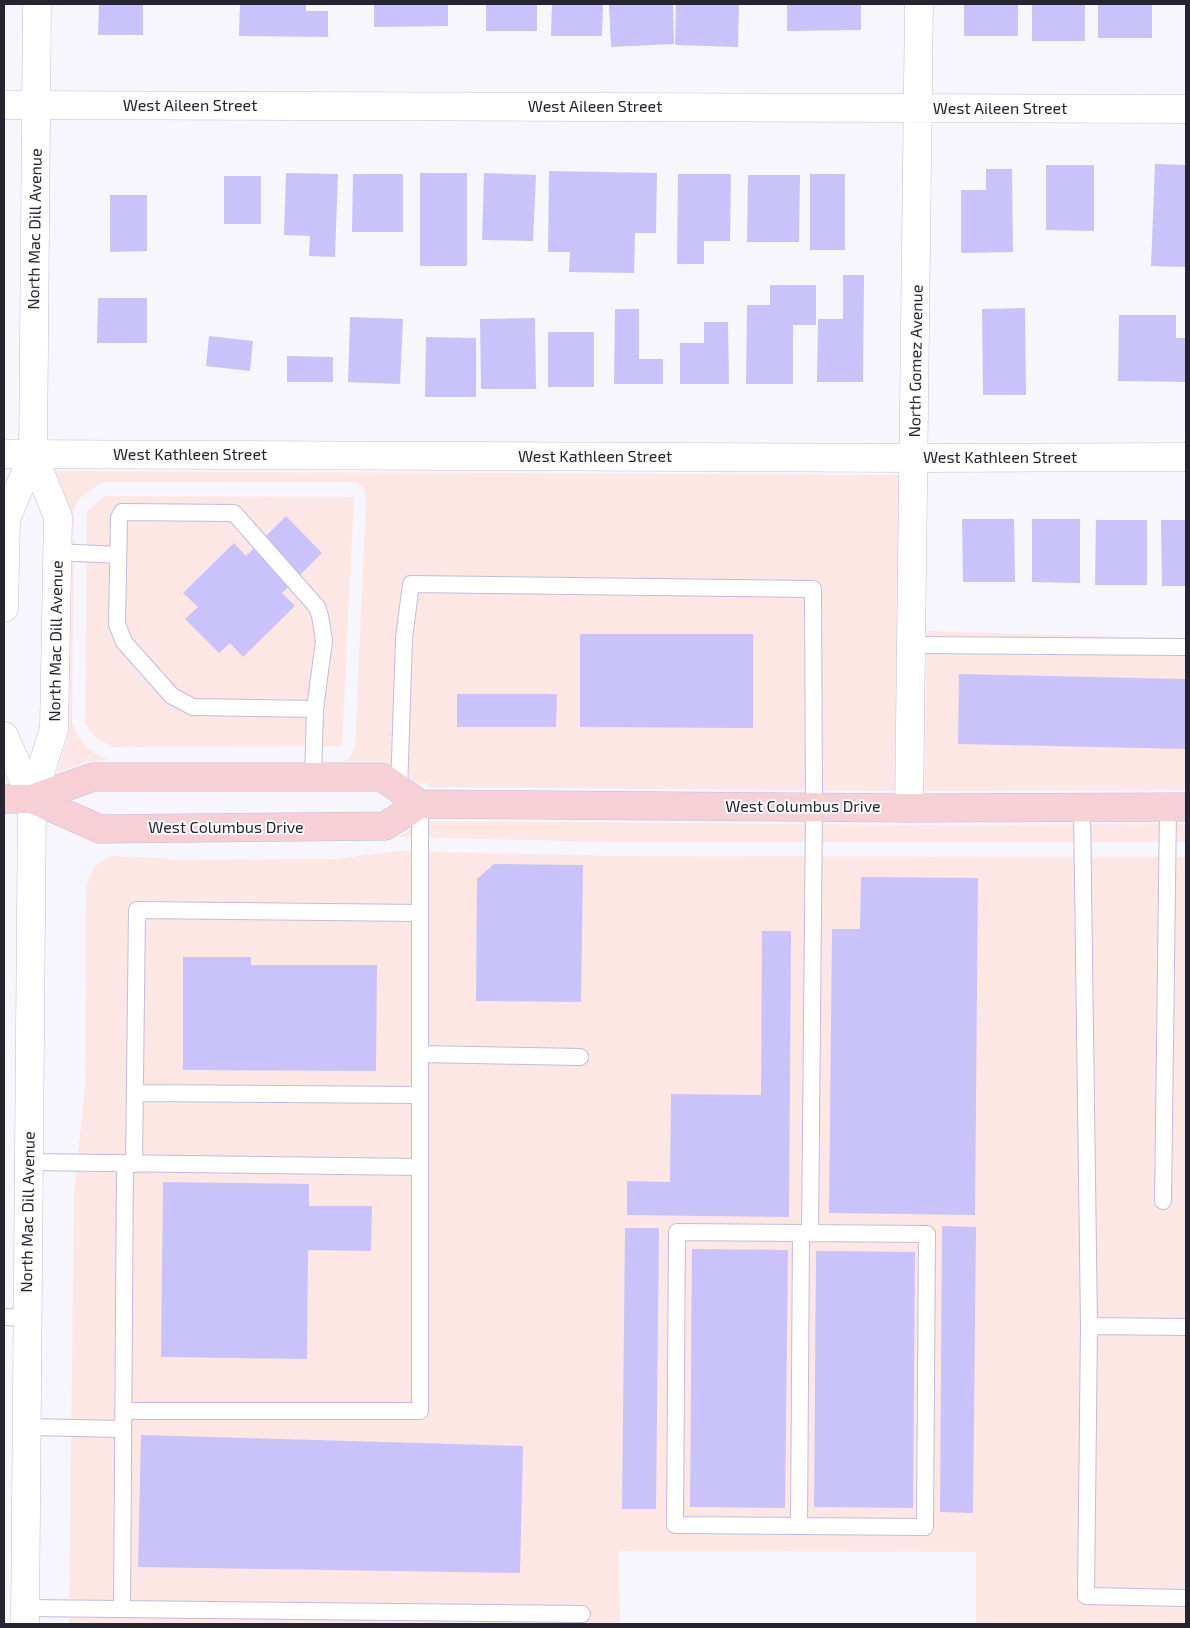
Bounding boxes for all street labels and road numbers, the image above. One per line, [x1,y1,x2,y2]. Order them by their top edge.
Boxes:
street label: West Aileen Street [123,96,257,116]
street label: West Aileen Street [528,97,662,117]
street label: West Aileen Street [933,99,1067,119]
street label: North Mac Dill Avenue [24,148,46,310]
street label: North Gomez Avenue [905,284,927,438]
street label: West Kathleen Street [113,445,267,465]
street label: West Kathleen Street [518,447,672,467]
street label: West Kathleen Street [923,448,1077,468]
street label: North Mac Dill Avenue [45,560,67,722]
street label: West Columbus Drive [725,797,881,817]
street label: West Columbus Drive [148,818,304,838]
street label: North Mac Dill Avenue [17,1131,39,1293]

